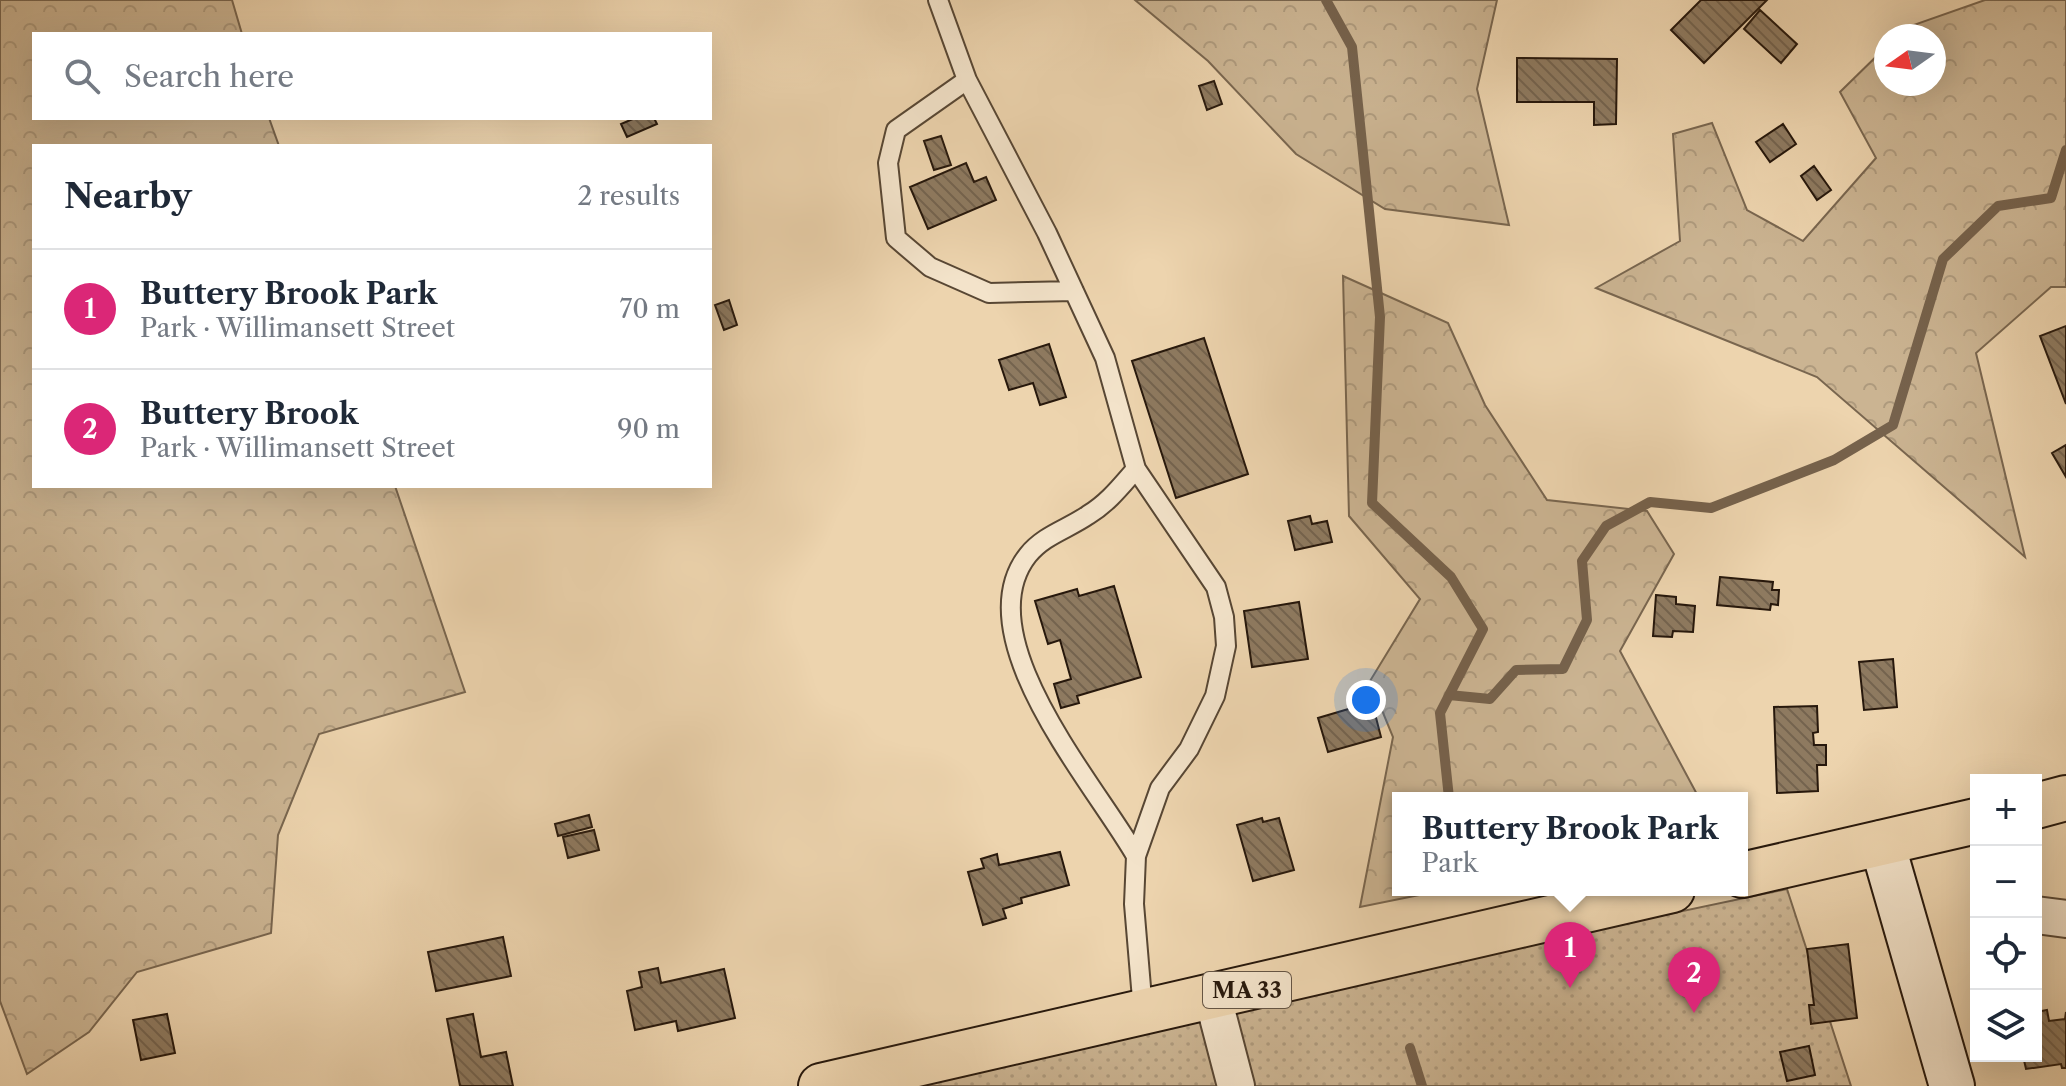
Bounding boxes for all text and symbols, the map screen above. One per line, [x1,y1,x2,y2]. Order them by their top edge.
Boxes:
north arrow [1874,24,1946,96]
search box [32,32,712,120]
icon: search [60,54,104,98]
text: Search here [124,58,294,95]
text: Nearby [64,175,192,217]
text: 2 results [577,180,680,212]
text: Buttery Brook Park [140,275,437,312]
text: 1 [84,293,96,325]
text: 70 m [620,293,680,325]
text: Park · Willimansett Street [140,312,455,344]
text: Buttery Brook [140,395,358,432]
text: 2 [82,413,98,445]
text: 90 m [617,413,680,445]
text: Park · Willimansett Street [140,432,455,464]
your location [1346,680,1386,720]
map controls [1970,774,2042,1062]
button: + [1970,774,2042,846]
popup [1392,792,1748,896]
text: Buttery Brook Park [1421,810,1719,847]
button: − [1970,846,2042,918]
text: Park [1421,847,1478,879]
button: locate [1970,918,2042,990]
pin: 1 [1544,922,1596,988]
pin: 2 [1668,947,1720,1013]
road number: MA 33 [1203,972,1291,1008]
button: layers [1970,990,2042,1062]

